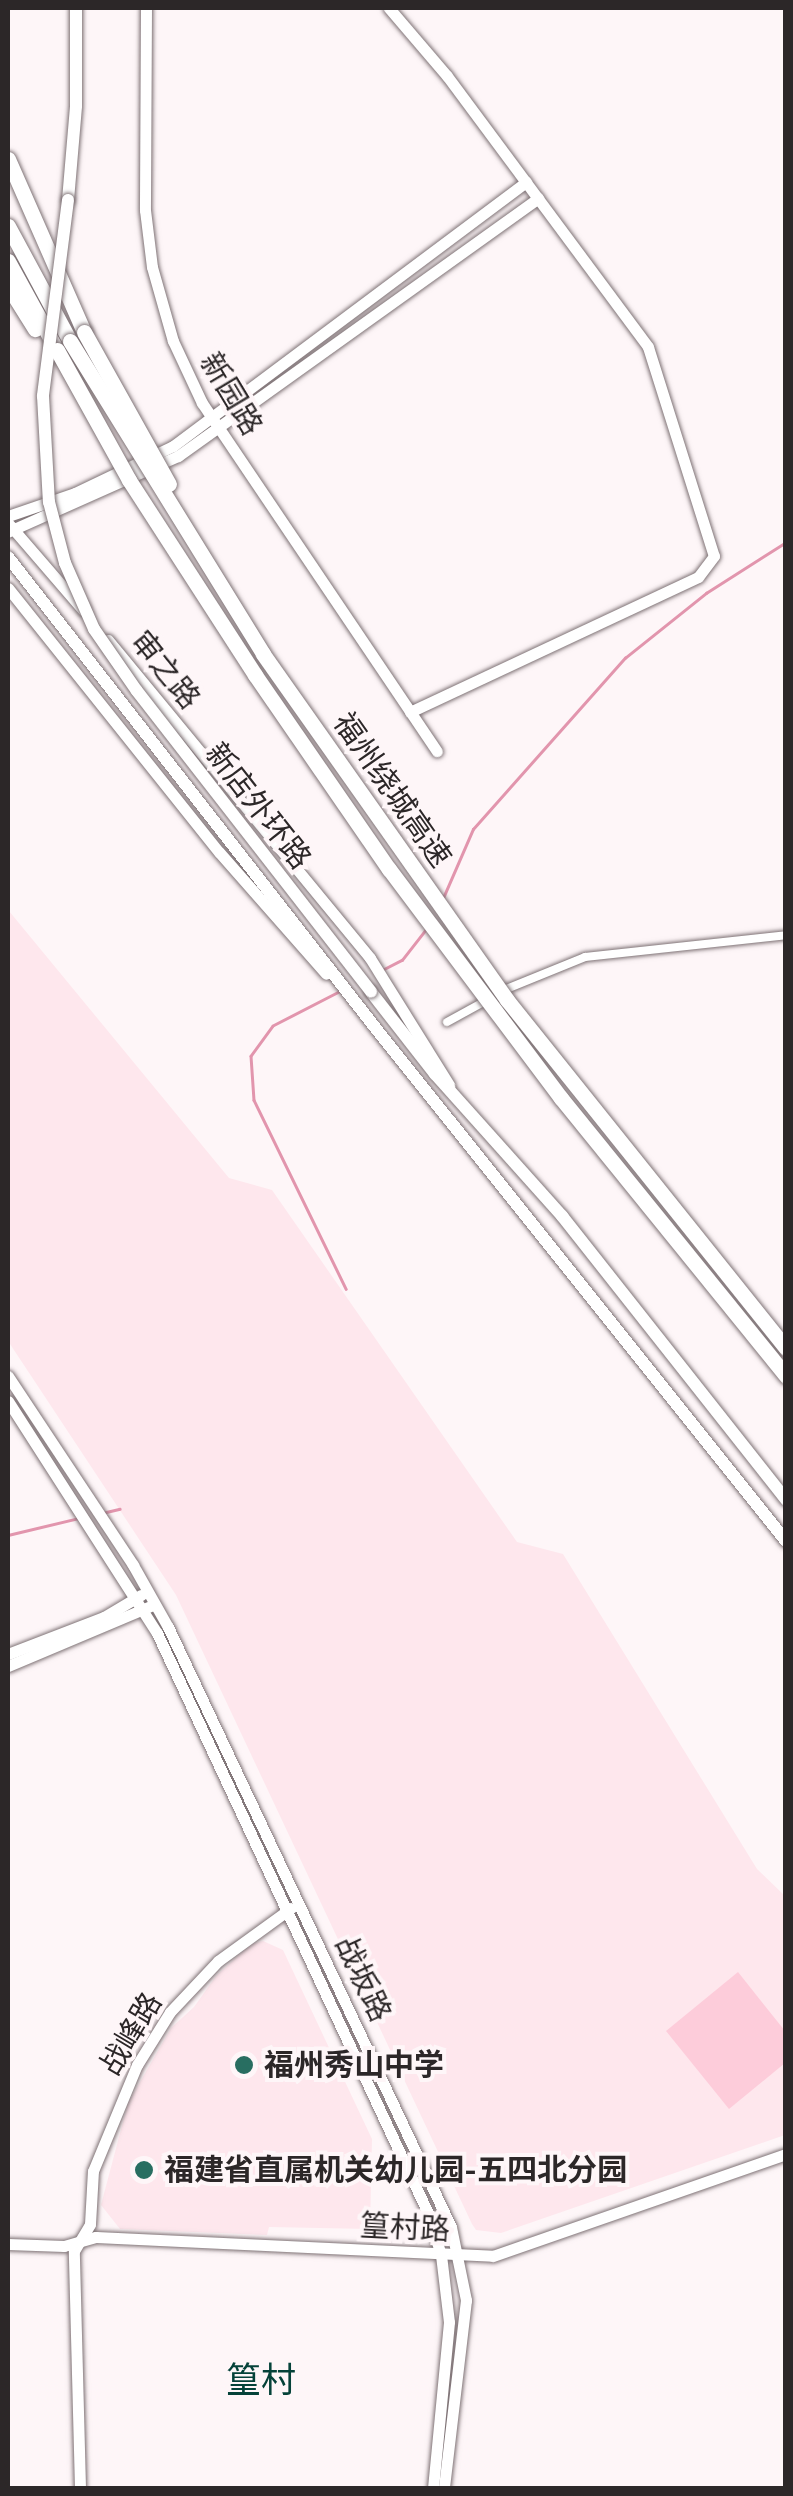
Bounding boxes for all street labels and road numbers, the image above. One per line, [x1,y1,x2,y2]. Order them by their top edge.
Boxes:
street label: 新园路 [192,346,270,442]
street label: 审之路 [123,624,207,716]
street label: 福州绕城高速 [326,706,458,874]
street label: 新店外环路 [198,736,318,876]
street label: 战坂路 [328,1931,398,2027]
street label: 战峰路 [92,1986,170,2082]
street label: 篁村路 [359,2208,451,2248]

